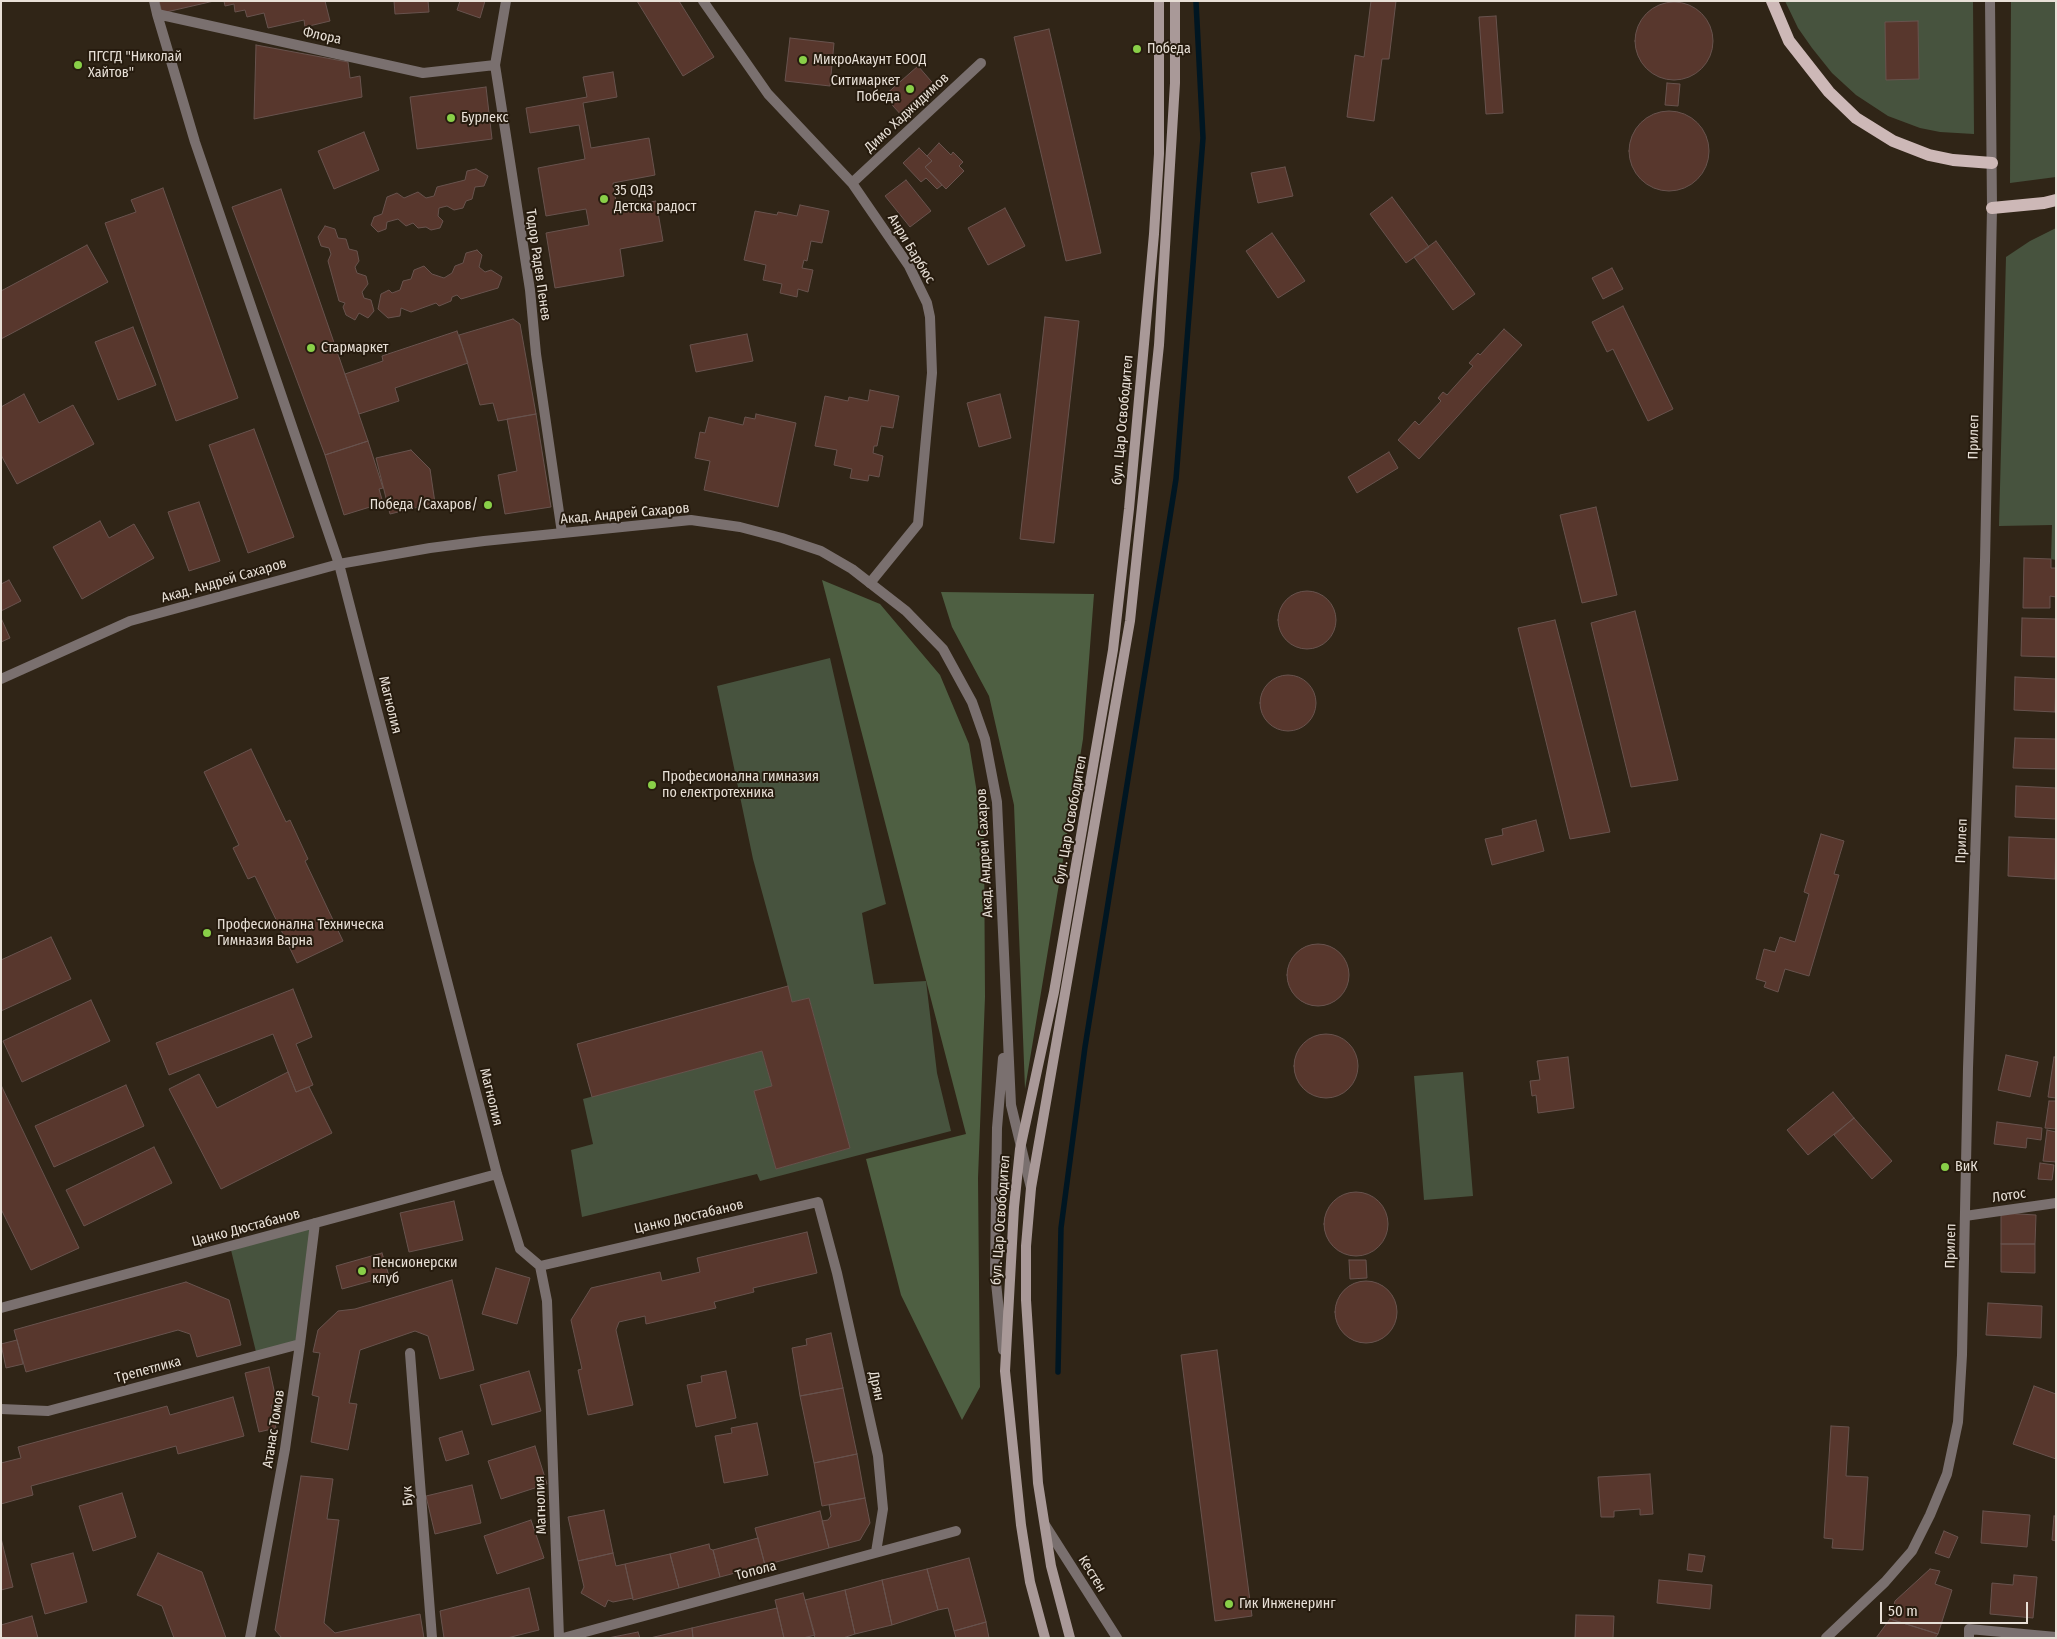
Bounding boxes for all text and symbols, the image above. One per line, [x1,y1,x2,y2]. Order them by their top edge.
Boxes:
street label: Флора [301,24,343,48]
place label: Победа [1147,41,1191,57]
marker: Победа [1131,43,1143,55]
place label: ПГСГД "Николай Хайтов" [88,49,182,82]
place label: МикроАкаунт ЕООД [813,52,927,68]
marker: МикроАкаунт ЕООД [797,54,809,66]
marker: ПГСГД "Николай Хайтов" [72,59,84,71]
street label: Димо Хаджидимов [861,70,953,156]
place label: Ситимаркет Победа [831,73,900,105]
marker: Ситимаркет Победа [904,83,916,95]
place label: Бурлекс [461,110,508,126]
marker: Бурлекс [445,112,457,124]
place label: 35 ОДЗ Детска радост [614,183,696,216]
marker: 35 ОДЗ Детска радост [598,193,610,205]
street label: Тодор Радев Пенев [522,208,554,322]
street label: Анри Барбюс [884,211,938,287]
place label: Стармаркет [321,340,388,356]
marker: Стармаркет [305,342,317,354]
street label: бул. Цар Освободител [1109,354,1137,486]
street label: Прилеп [1965,414,1983,460]
place label: Победа /Сахаров/ [370,497,478,513]
marker: Победа /Сахаров/ [482,499,494,511]
street label: Акад. Андрей Сахаров [560,500,690,528]
street label: Акад. Андрей Сахаров [159,555,289,607]
street label: Магнолия [375,675,405,735]
street label: бул. Цар Освободител [1051,754,1091,886]
place label: Професионална гимназия по електротехника [662,769,819,802]
marker: Професионална гимназия по електротехника [646,779,658,791]
street label: Акад. Андрей Сахаров [973,788,997,918]
street label: Прилеп [1953,818,1971,864]
place label: Професионална Техническа Гимназия Варна [217,917,384,950]
marker: Професионална Техническа Гимназия Варна [201,927,213,939]
street label: Магнолия [476,1067,506,1127]
street label: бул. Цар Освободител [988,1154,1014,1286]
place label: ВиК [1955,1159,1978,1175]
marker: ВиК [1939,1161,1951,1173]
street label: Лотос [1991,1185,2027,1207]
street label: Цанко Дюстабанов [633,1196,745,1238]
street label: Цанко Дюстабанов [190,1205,302,1251]
street label: Прилеп [1942,1223,1960,1269]
place label: Пенсионерски клуб [372,1255,458,1288]
marker: Пенсионерски клуб [356,1265,368,1277]
street label: Трепетлика [113,1353,183,1387]
street label: Дрян [865,1370,887,1402]
street label: Атанас Томов [260,1389,288,1469]
street label: Магнолия [532,1475,550,1535]
street label: Бук [399,1485,417,1507]
street label: Кестен [1074,1553,1110,1595]
street label: Топола [734,1557,778,1585]
scale bar [1882,1592,2030,1624]
place label: Гик Инженеринг [1239,1596,1336,1612]
marker: Гик Инженеринг [1223,1598,1235,1610]
text: 50 m [1888,1602,1918,1620]

